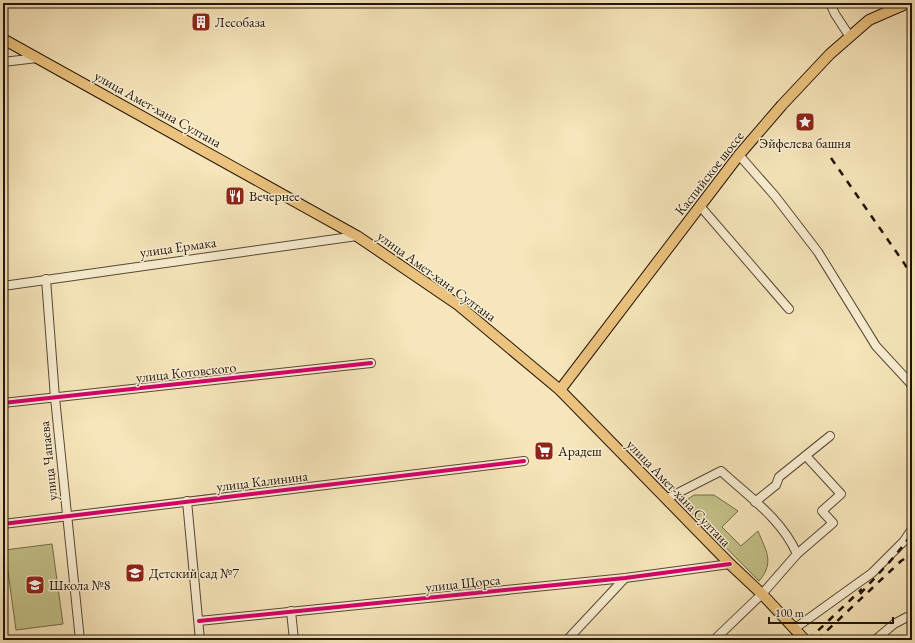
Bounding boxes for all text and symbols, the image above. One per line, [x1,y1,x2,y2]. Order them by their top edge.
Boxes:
building icon: Лесобаза [190,11,212,33]
place label: Лесобаза [215,13,266,31]
street label: улица Амет-хана Султана [91,67,225,152]
place icon: Эйфелева башня [794,111,816,133]
street label: Каспийское шоссе [670,127,748,219]
place label: Эйфелева башня [759,134,851,152]
restaurant icon: Вечернее [224,185,246,207]
place label: Вечернее [249,187,300,205]
street label: улица Амет-хана Султана [374,227,500,325]
street label: улица Ермака [139,233,218,261]
street label: улица Котовского [135,358,237,386]
street label: улица Чапаева [35,420,61,502]
street label: улица Амет-хана Султана [623,435,735,551]
supermarket icon: Арадеш [533,440,555,462]
place label: Арадеш [557,442,602,460]
street label: улица Калинина [215,466,309,496]
school or university icon: Детский сад №7 [124,562,146,584]
place label: Детский сад №7 [149,564,239,582]
street label: улица Щорса [425,570,502,596]
school or university icon: Школа №8 [24,574,46,596]
place label: Школа №8 [49,576,111,594]
scale bar [769,599,893,625]
text: 100 m [775,605,805,621]

